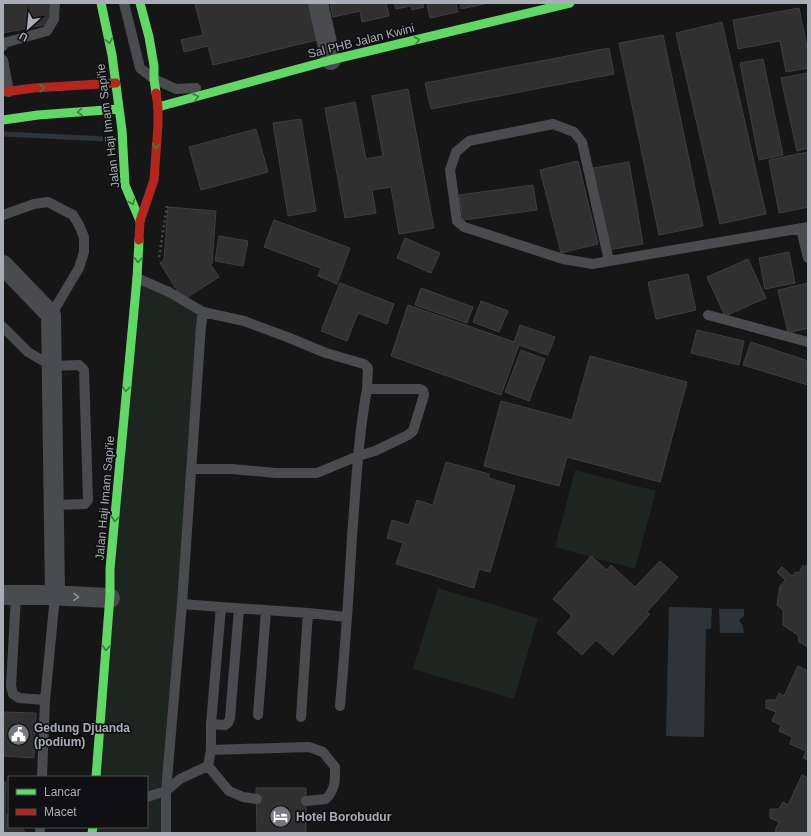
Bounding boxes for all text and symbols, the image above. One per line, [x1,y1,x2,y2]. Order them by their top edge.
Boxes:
north arrow [8,8,48,48]
street label: Sal PHB Jalan Kwini [306,21,416,61]
text: U [17,30,30,44]
one-way arrow [414,36,420,44]
one-way arrow [104,38,113,44]
street label: Jalan Haji Imam Sapi'ie [93,63,123,189]
one-way arrow [39,83,45,92]
one-way arrow [193,93,199,101]
one-way arrow [77,107,83,116]
one-way arrow [152,143,161,149]
one-way arrow [127,198,135,205]
one-way arrow [133,257,142,263]
one-way arrow [122,386,131,392]
street label: Jalan Haji Imam Sapi'ie [93,435,117,561]
one-way arrow [110,516,119,522]
one-way arrow [73,592,79,601]
one-way arrow [101,645,110,651]
place label: Gedung Djuanda (podium) [34,721,130,749]
public building icon: Gedung Djuanda (podium) [6,722,32,748]
legend [8,776,148,828]
text: Lancar [44,785,81,799]
hotel icon: Hotel Borobudur [268,804,294,830]
text: Macet [44,805,77,819]
place label: Hotel Borobudur [296,810,392,824]

